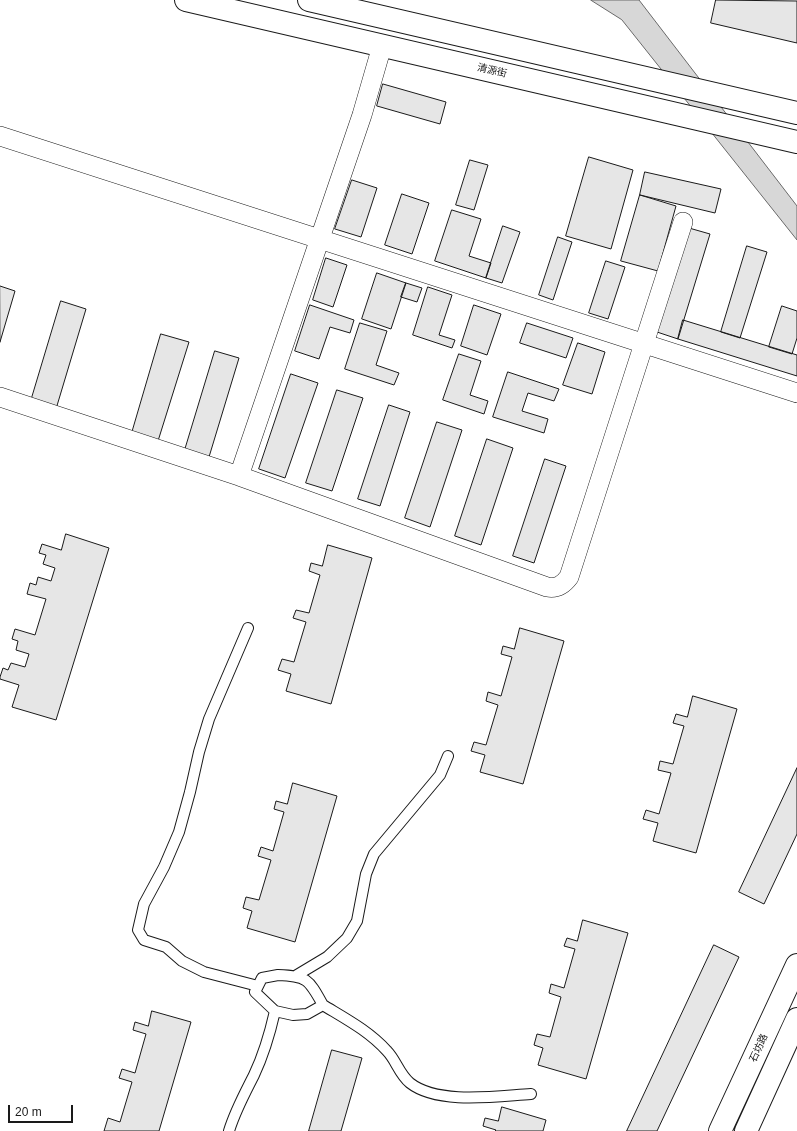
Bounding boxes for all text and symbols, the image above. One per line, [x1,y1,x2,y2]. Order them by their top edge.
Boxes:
street label: 清源街 [476,62,508,80]
street label: 石坊路 [747,1032,771,1064]
scale bar [10,1097,75,1123]
text: 20 m [15,1105,42,1119]

